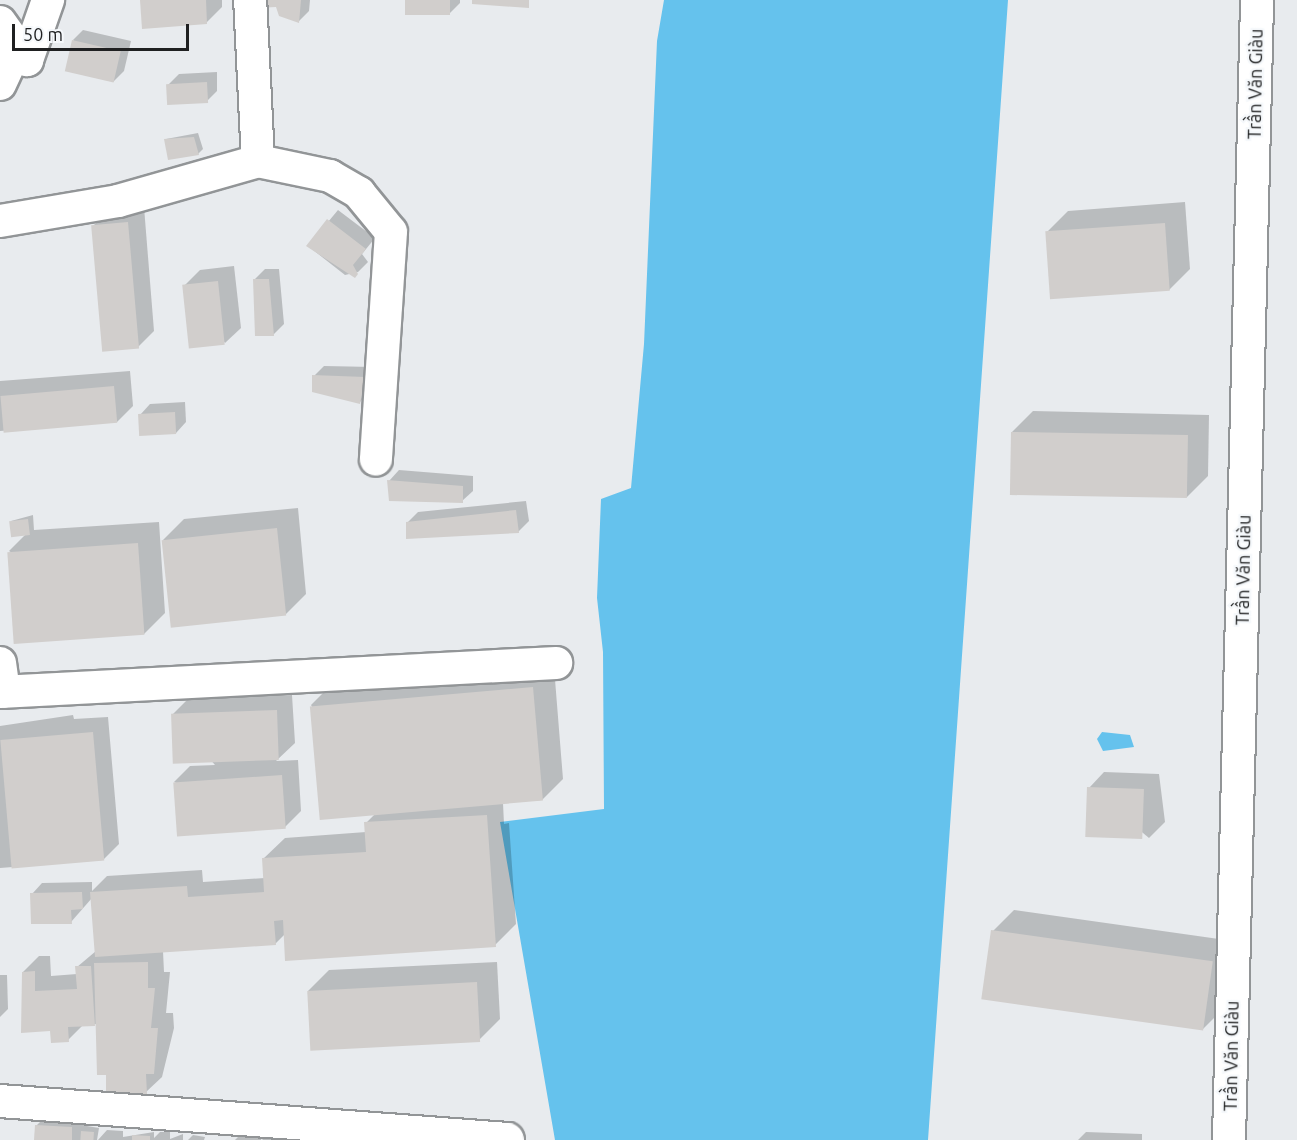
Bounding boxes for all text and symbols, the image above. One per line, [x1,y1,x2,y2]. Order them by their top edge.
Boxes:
scale bar [15,12,192,50]
text: 50 m [23,24,63,44]
street label: Trần Văn Giàu [1243,29,1267,139]
street label: Trần Văn Giàu [1231,515,1255,625]
street label: Trần Văn Giàu [1219,1001,1243,1111]

